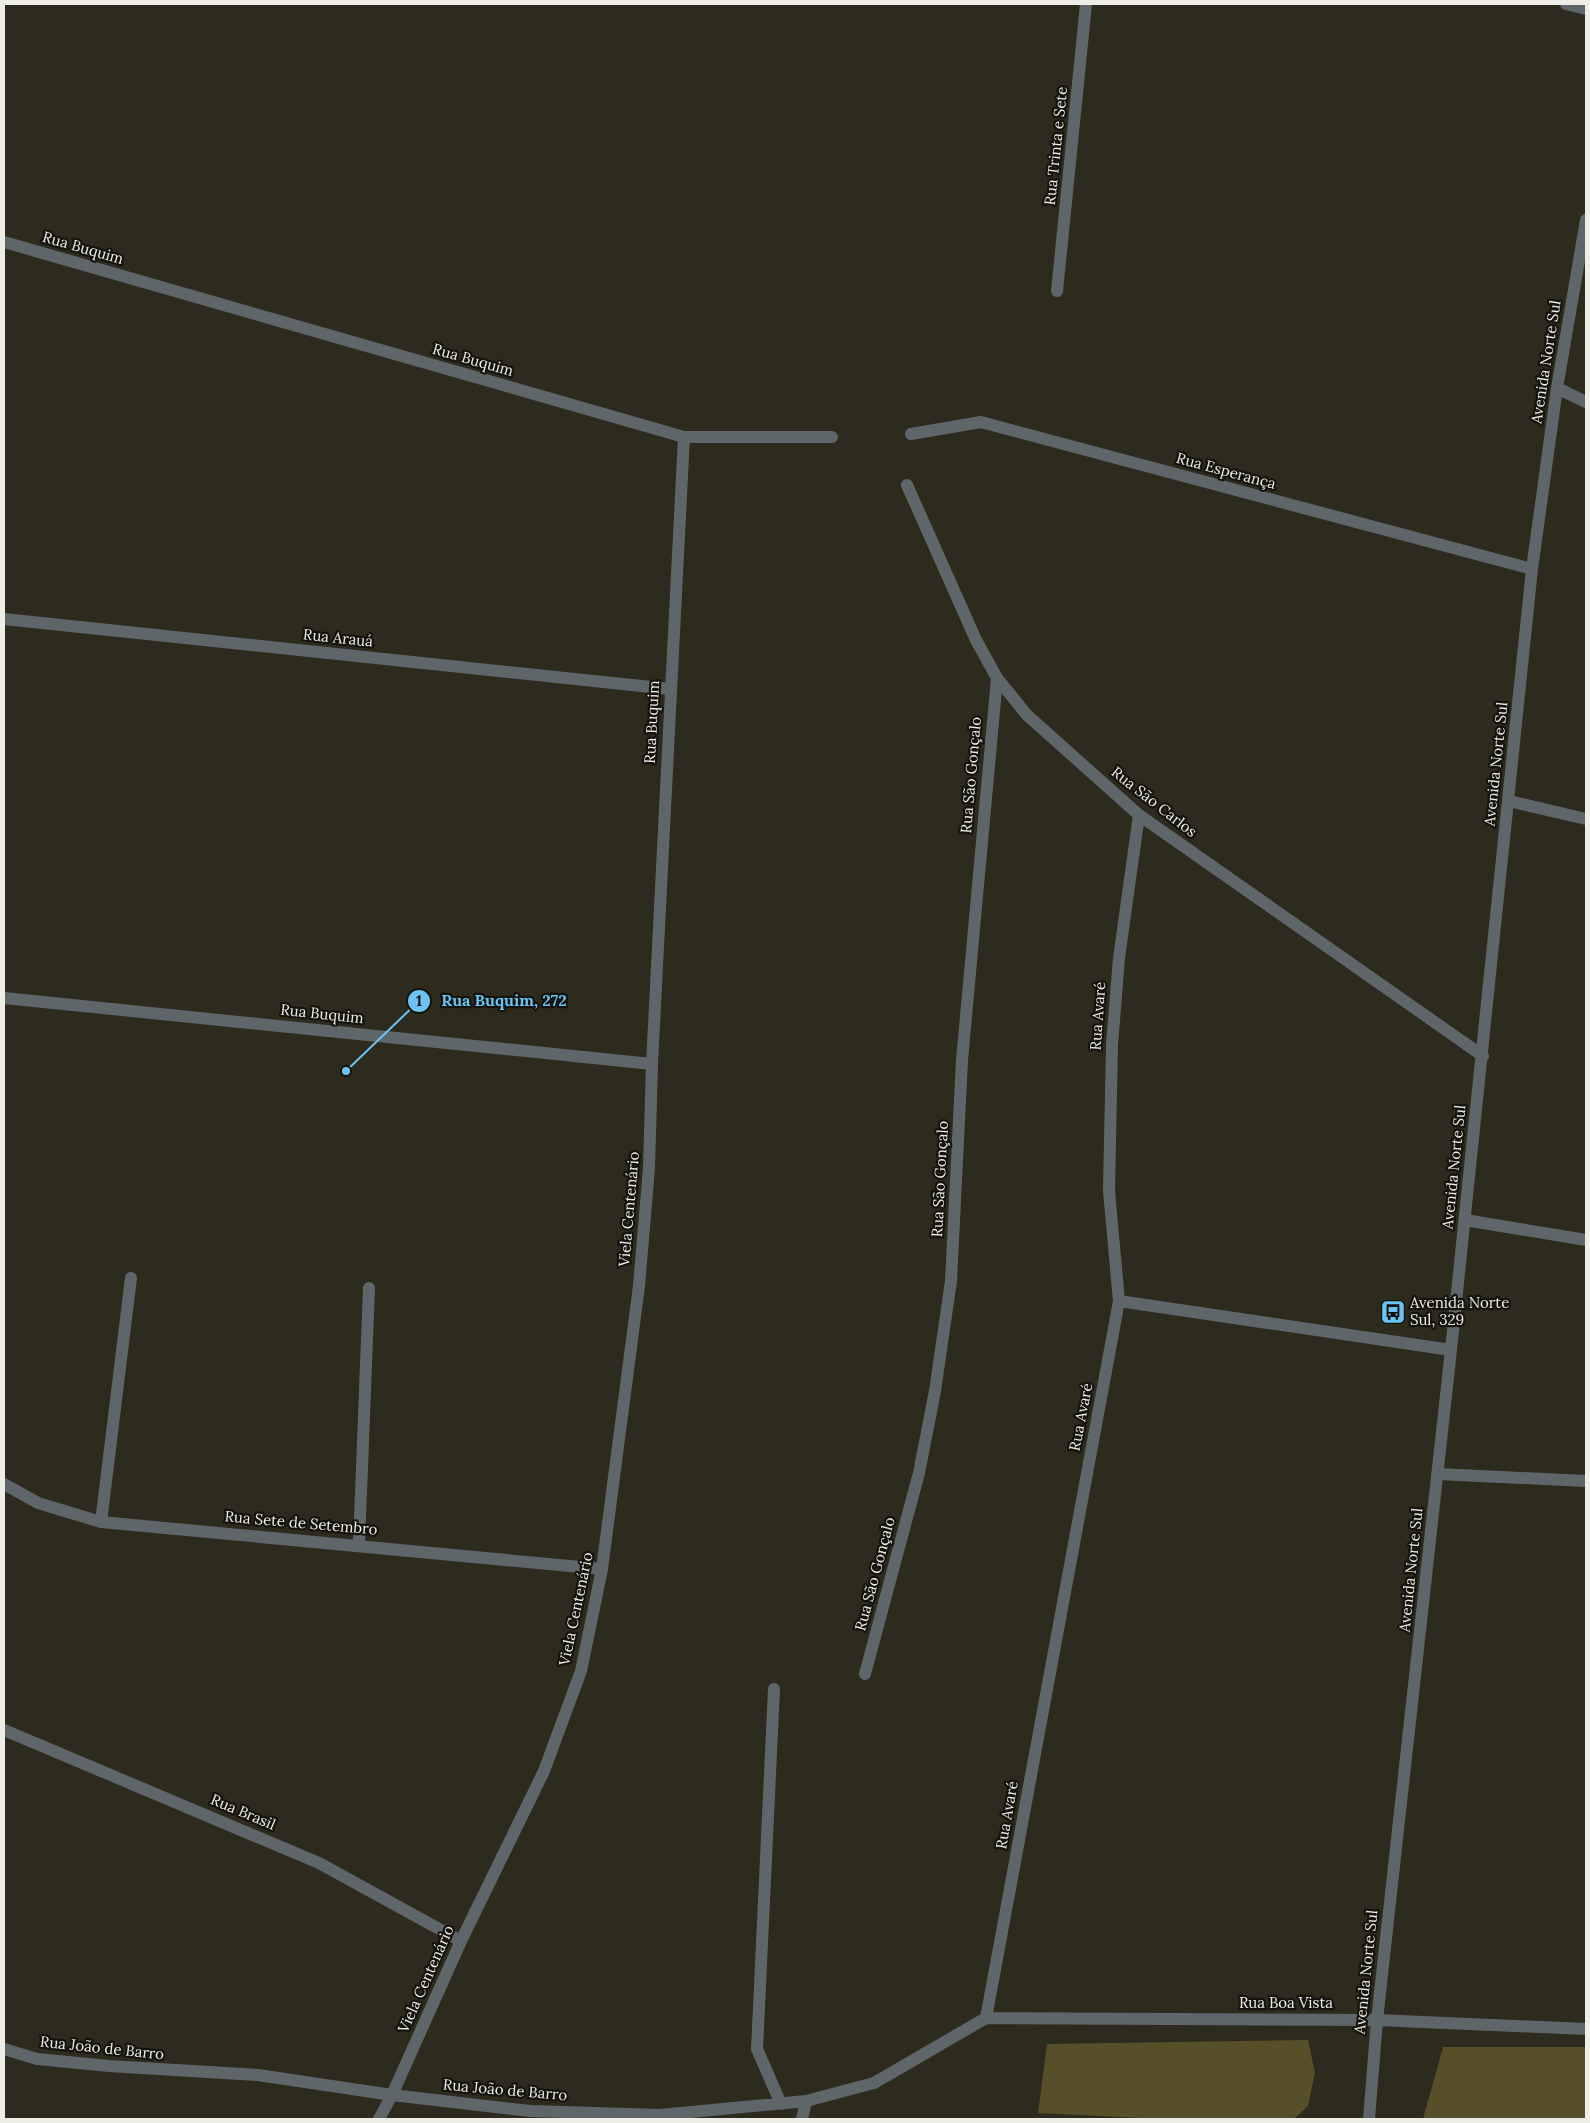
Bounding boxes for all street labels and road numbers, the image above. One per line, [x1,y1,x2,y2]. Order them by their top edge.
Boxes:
street label: Rua Trinta e Sete [1040,86,1071,206]
street label: Rua Buquim [40,227,126,268]
street label: Avenida Norte Sul [1526,299,1565,426]
street label: Rua Buquim [430,339,516,380]
street label: Rua Esperança [1174,448,1278,493]
street label: Rua Arauá [302,624,374,651]
street label: Rua Buquim [640,680,663,764]
street label: Avenida Norte Sul [1479,701,1511,828]
street label: Rua São Gonçalo [956,716,985,834]
street label: Rua São Carlos [1108,762,1201,841]
street label: Rua Avaré [1086,981,1109,1051]
street label: Rua Buquim [280,1000,365,1027]
street label: Avenida Norte Sul [1437,1104,1469,1231]
street label: Rua São Gonçalo [927,1120,952,1238]
street label: Viela Centenário [614,1150,643,1268]
street label: Rua Avaré [1065,1381,1096,1453]
street label: Rua Sete de Setembro [224,1506,378,1539]
street label: Avenida Norte Sul [1394,1507,1426,1634]
street label: Rua São Gonçalo [850,1515,899,1633]
street label: Viela Centenário [554,1550,597,1668]
street label: Rua Avaré [991,1779,1022,1850]
street label: Rua Brasil [208,1789,278,1834]
street label: Avenida Norte Sul [1349,1909,1381,2036]
street label: Viela Centenário [393,1922,458,2036]
street label: Rua Boa Vista [1239,1993,1333,2012]
street label: Rua João de Barro [39,2032,165,2063]
street label: Rua João de Barro [442,2075,568,2104]

